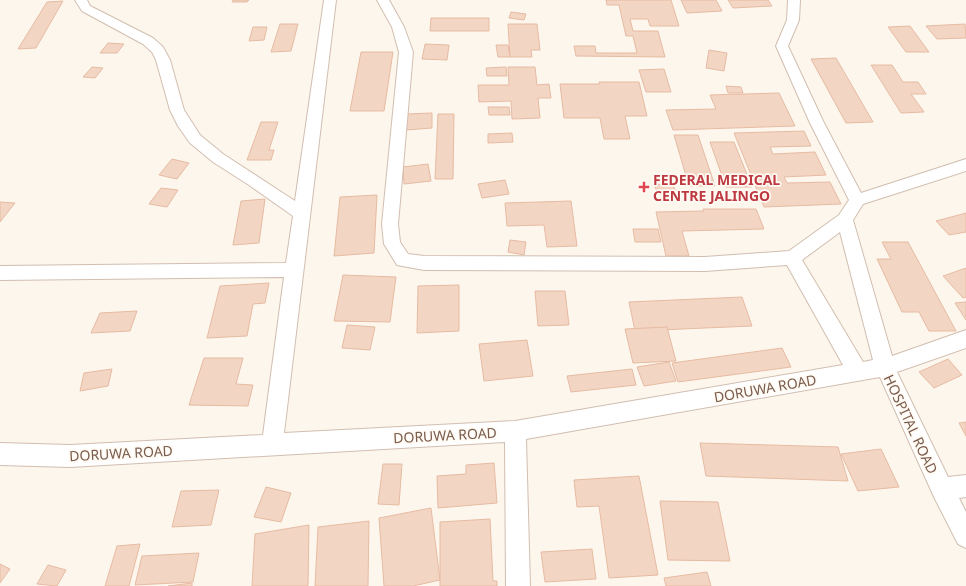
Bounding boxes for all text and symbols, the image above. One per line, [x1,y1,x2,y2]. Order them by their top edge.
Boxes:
place label: FEDERAL MEDICAL CENTRE JALINGO [653,170,780,205]
marker: FEDERAL MEDICAL CENTRE JALINGO [638,181,650,193]
street label: DORUWA ROAD [712,370,818,406]
street label: HOSPITAL ROAD [880,371,942,477]
street label: DORUWA ROAD [393,423,497,447]
street label: DORUWA ROAD [69,441,173,465]

